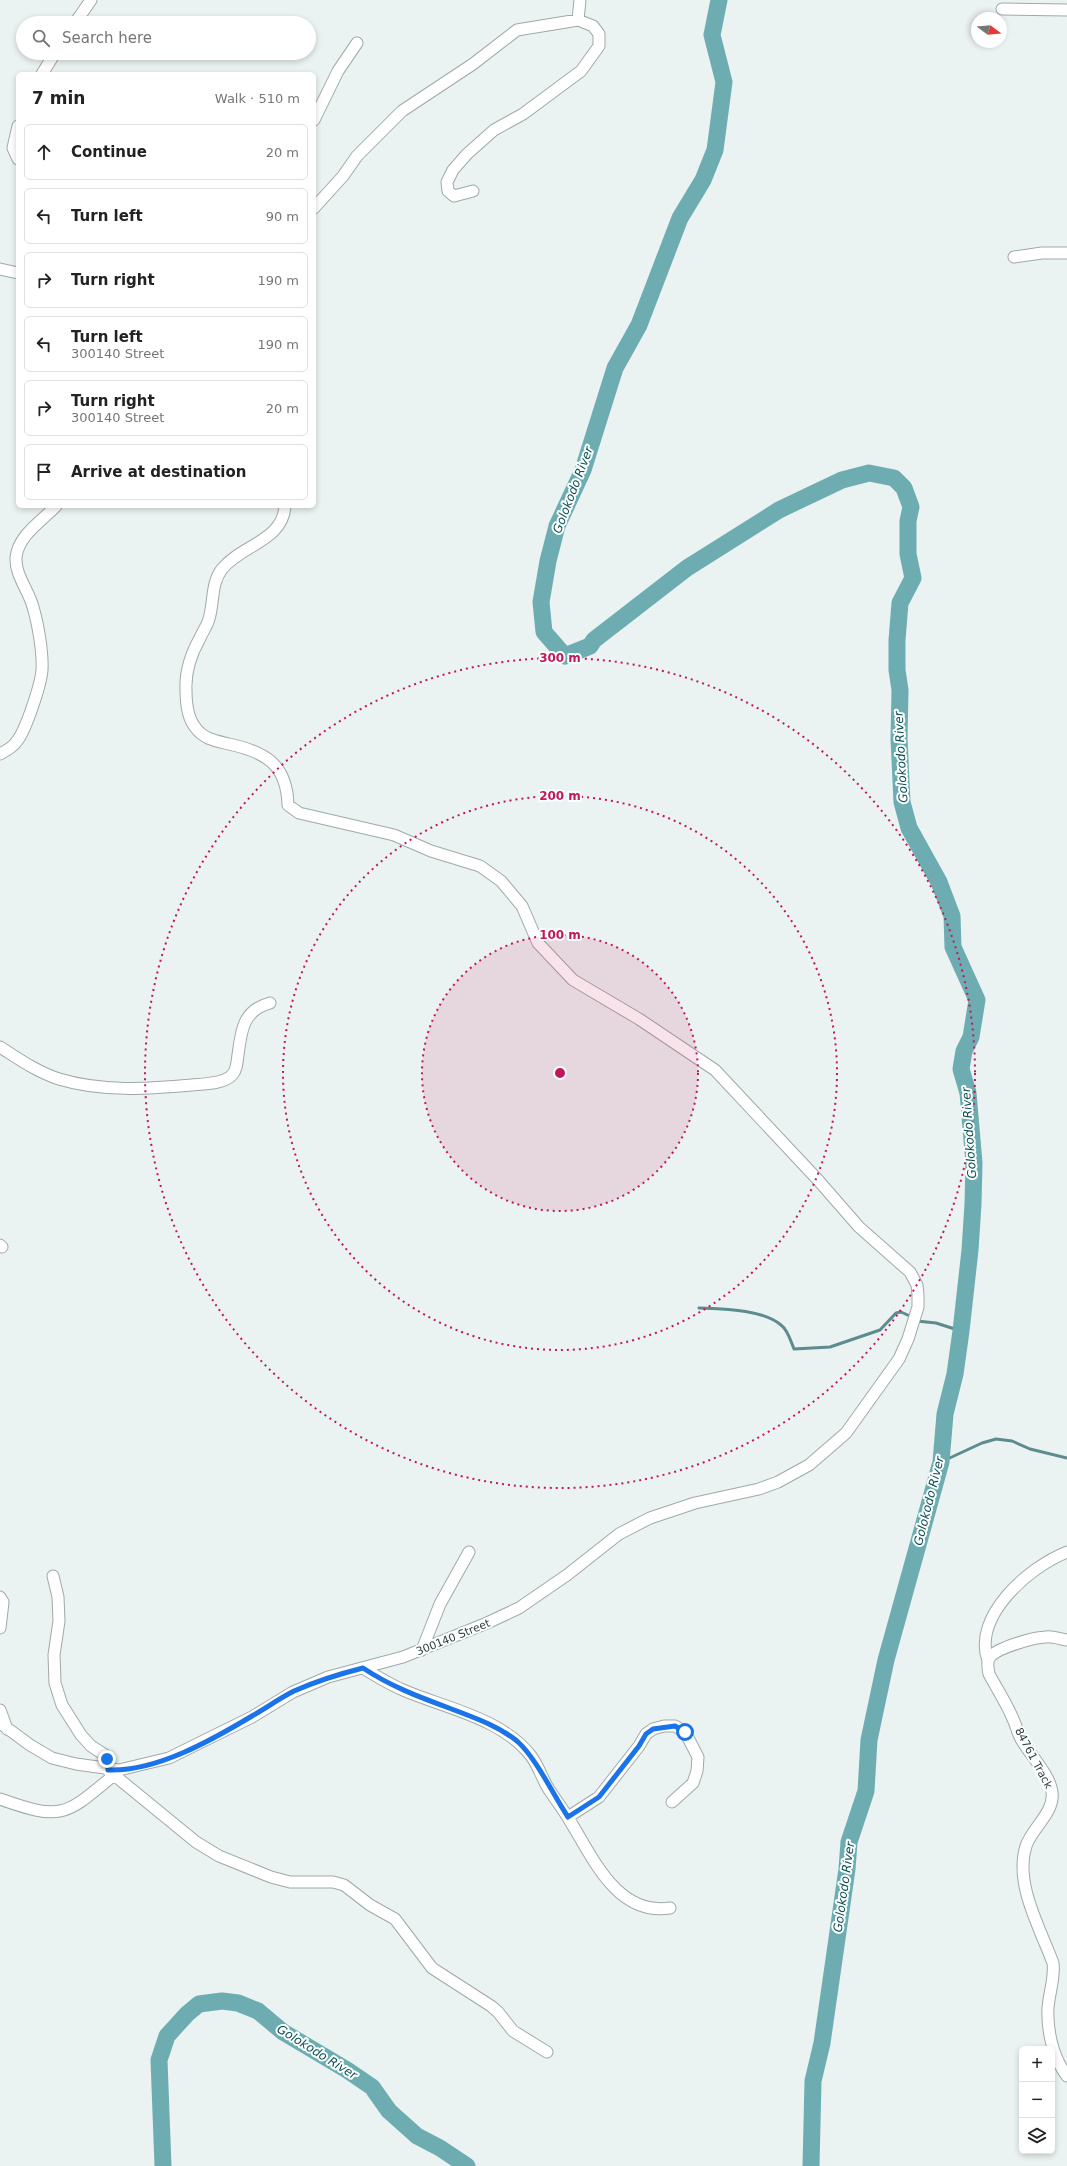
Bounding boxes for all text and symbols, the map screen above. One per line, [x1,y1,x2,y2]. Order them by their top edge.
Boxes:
north arrow [971,12,1007,48]
search box [16,16,316,60]
icon: search [30,27,52,49]
text: Search here [62,29,152,47]
text: 7 min [32,88,85,108]
text: Walk · 510 m [215,91,300,106]
icon: ahead [33,141,55,163]
text: Continue [71,143,147,161]
text: 20 m [266,145,299,160]
icon: left [33,205,55,227]
text: Turn left [71,207,143,225]
text: 90 m [266,209,299,224]
icon: right [33,269,55,291]
text: Turn right [71,271,155,289]
text: 190 m [257,273,299,288]
text: Turn left [71,328,143,346]
icon: left [33,333,55,355]
text: 190 m [257,337,299,352]
text: 300140 Street [71,346,164,361]
text: Turn right [71,392,155,410]
icon: right [33,397,55,419]
text: 20 m [266,401,299,416]
text: 300140 Street [71,410,164,425]
water label: Golokodo River [550,444,596,535]
icon: arrive [33,461,55,483]
text: Arrive at destination [71,463,246,481]
text: 300 m [539,651,581,665]
water label: Golokodo River [892,710,910,803]
text: 200 m [539,789,581,803]
text: 100 m [539,928,581,942]
centre of rings [553,1066,567,1080]
water label: Golokodo River [959,1086,979,1179]
water label: Golokodo River [911,1454,947,1547]
street label: 300140 Street [414,1616,493,1658]
route start [676,1723,694,1741]
street label: 84761 Track [1012,1725,1055,1792]
route end [98,1750,116,1768]
water label: Golokodo River [831,1840,857,1933]
water label: Golokodo River [274,2022,360,2083]
map controls [1019,2046,1055,2154]
button: + [1019,2046,1055,2082]
button: − [1019,2082,1055,2118]
button: layers [1019,2118,1055,2154]

